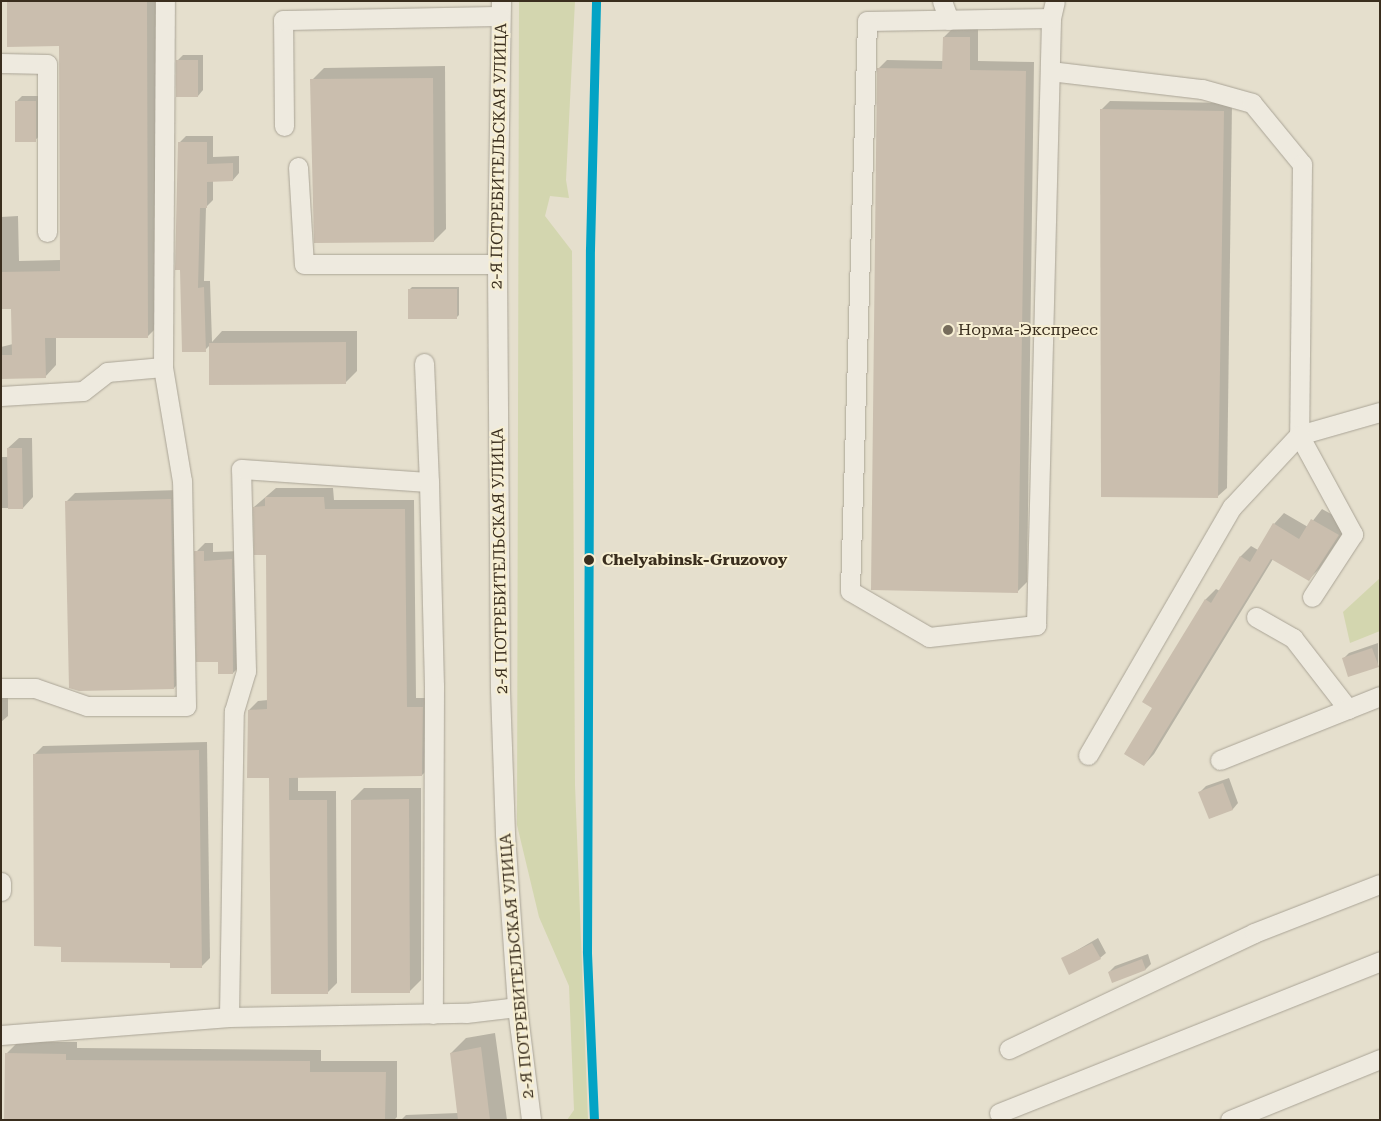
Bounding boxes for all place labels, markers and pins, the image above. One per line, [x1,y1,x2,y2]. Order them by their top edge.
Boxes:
place label: Норма-Экспресс [958,320,1098,340]
marker: Норма-Экспресс [942,324,954,336]
place label: Chelyabinsk-Gruzovoy [602,550,787,570]
marker: Chelyabinsk-Gruzovoy [580,551,598,569]

